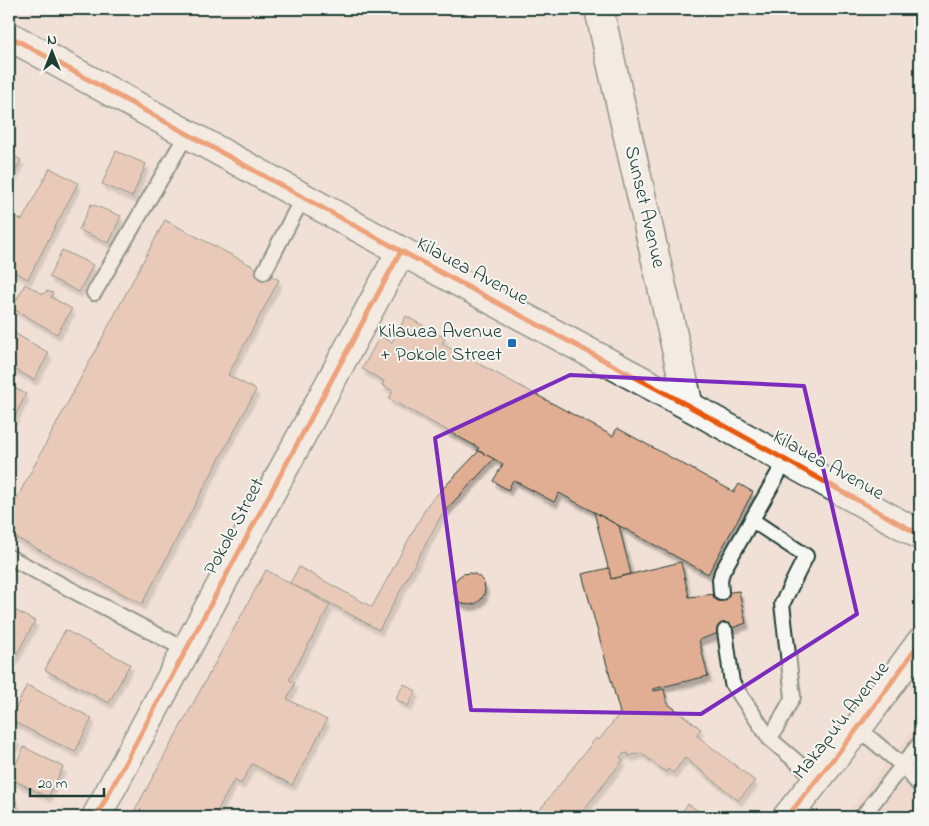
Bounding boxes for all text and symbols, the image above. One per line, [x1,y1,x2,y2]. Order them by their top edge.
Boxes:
north arrow [28,28,78,78]
text: N [47,30,57,51]
street label: Sunset Avenue [616,143,672,271]
street label: Kilauea Avenue [411,230,533,314]
place label: Kilauea Avenue + Pokole Street [379,318,502,370]
marker: Kilauea Avenue + Pokole Street [506,337,518,349]
street label: Kilauea Avenue [767,423,889,509]
street label: Pokole Street [197,473,273,581]
street label: Makapu‘u Avenue [787,656,897,786]
scale bar [30,766,104,798]
text: 20 m [38,773,68,795]

